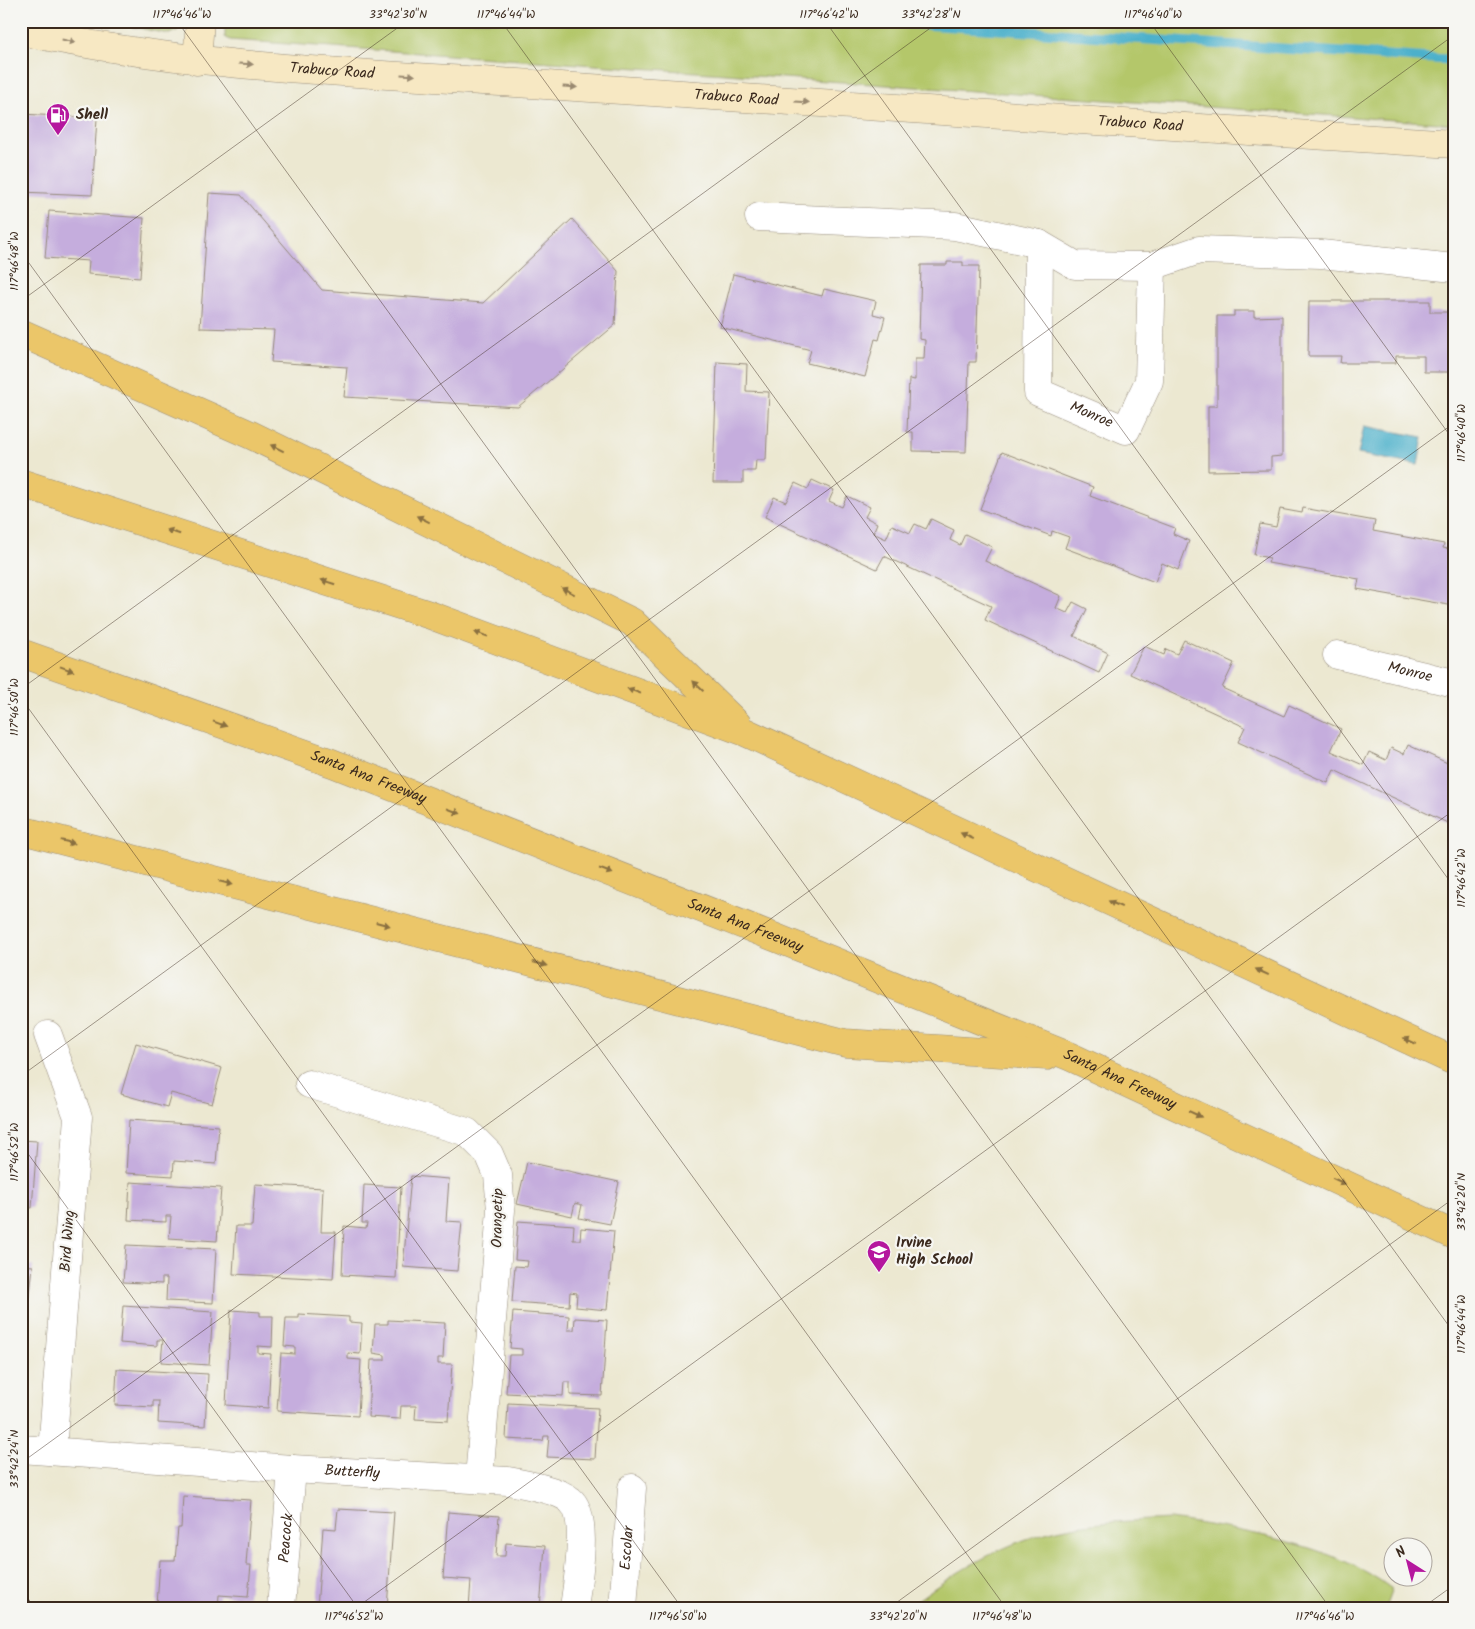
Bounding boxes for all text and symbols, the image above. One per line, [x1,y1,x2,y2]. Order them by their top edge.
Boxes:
text: 117°46'46"W [153,5,211,24]
text: 33°42'30"N [369,5,427,24]
text: 117°46'44"W [477,5,535,24]
text: 117°46'42"W [799,5,859,24]
text: 33°42'28"N [901,5,961,24]
text: 117°46'40"W [1124,5,1182,24]
one-way arrow [61,37,76,45]
street label: Trabuco Road [289,56,376,86]
one-way arrow [238,60,254,68]
one-way arrow [400,72,416,80]
one-way arrow [562,83,578,91]
street label: Trabuco Road [693,83,780,113]
one-way arrow [794,99,810,107]
fuel station icon: Shell [45,102,71,136]
place label: Shell [76,103,108,127]
street label: Trabuco Road [1097,110,1184,139]
text: 117°46'48"W [5,231,24,291]
street label: Monroe [1066,395,1117,435]
text: 117°46'40"W [1452,404,1471,462]
one-way arrow [269,444,284,452]
one-way arrow [415,515,430,523]
one-way arrow [165,528,180,536]
one-way arrow [320,578,335,585]
one-way arrow [561,587,576,595]
one-way arrow [474,630,489,637]
street label: Monroe [1385,656,1435,689]
one-way arrow [60,665,75,673]
text: 117°46'50"W [5,678,24,736]
one-way arrow [692,680,704,692]
one-way arrow [626,687,641,694]
one-way arrow [213,720,228,728]
street label: Santa Ana Freeway [307,744,431,811]
one-way arrow [447,808,461,816]
one-way arrow [960,831,974,839]
one-way arrow [61,838,76,846]
text: 117°46'42"W [1452,848,1471,908]
one-way arrow [598,867,613,875]
one-way arrow [218,879,233,887]
street label: Santa Ana Freeway [684,892,808,960]
one-way arrow [1108,900,1122,908]
one-way arrow [376,920,391,928]
one-way arrow [533,961,548,969]
one-way arrow [1255,968,1269,976]
one-way arrow [1402,1036,1417,1045]
street label: Santa Ana Freeway [1060,1043,1181,1117]
one-way arrow [1188,1111,1202,1119]
text: 117°46'52"W [5,1123,24,1181]
text: 33°42'20"N [1452,1173,1471,1231]
one-way arrow [1332,1177,1346,1185]
street label: Orangetip [485,1188,511,1248]
street label: Bird Wing [54,1209,82,1273]
place label: Irvine High School [896,1231,973,1272]
school or university icon: Irvine High School [866,1239,892,1273]
text: 117°46'44"W [1452,1295,1471,1353]
text: 33°42'24"N [5,1430,24,1488]
street label: Butterfly [324,1459,381,1486]
street label: Peacock [273,1512,301,1564]
street label: Escolar [614,1524,641,1571]
north arrow [1382,1536,1432,1586]
text: N [1391,1541,1411,1564]
text: 117°46'52"W [325,1607,383,1626]
text: 117°46'50"W [649,1607,707,1626]
text: 33°42'20"N [869,1607,927,1626]
text: 117°46'48"W [972,1607,1032,1626]
text: 117°46'46"W [1296,1607,1354,1626]

